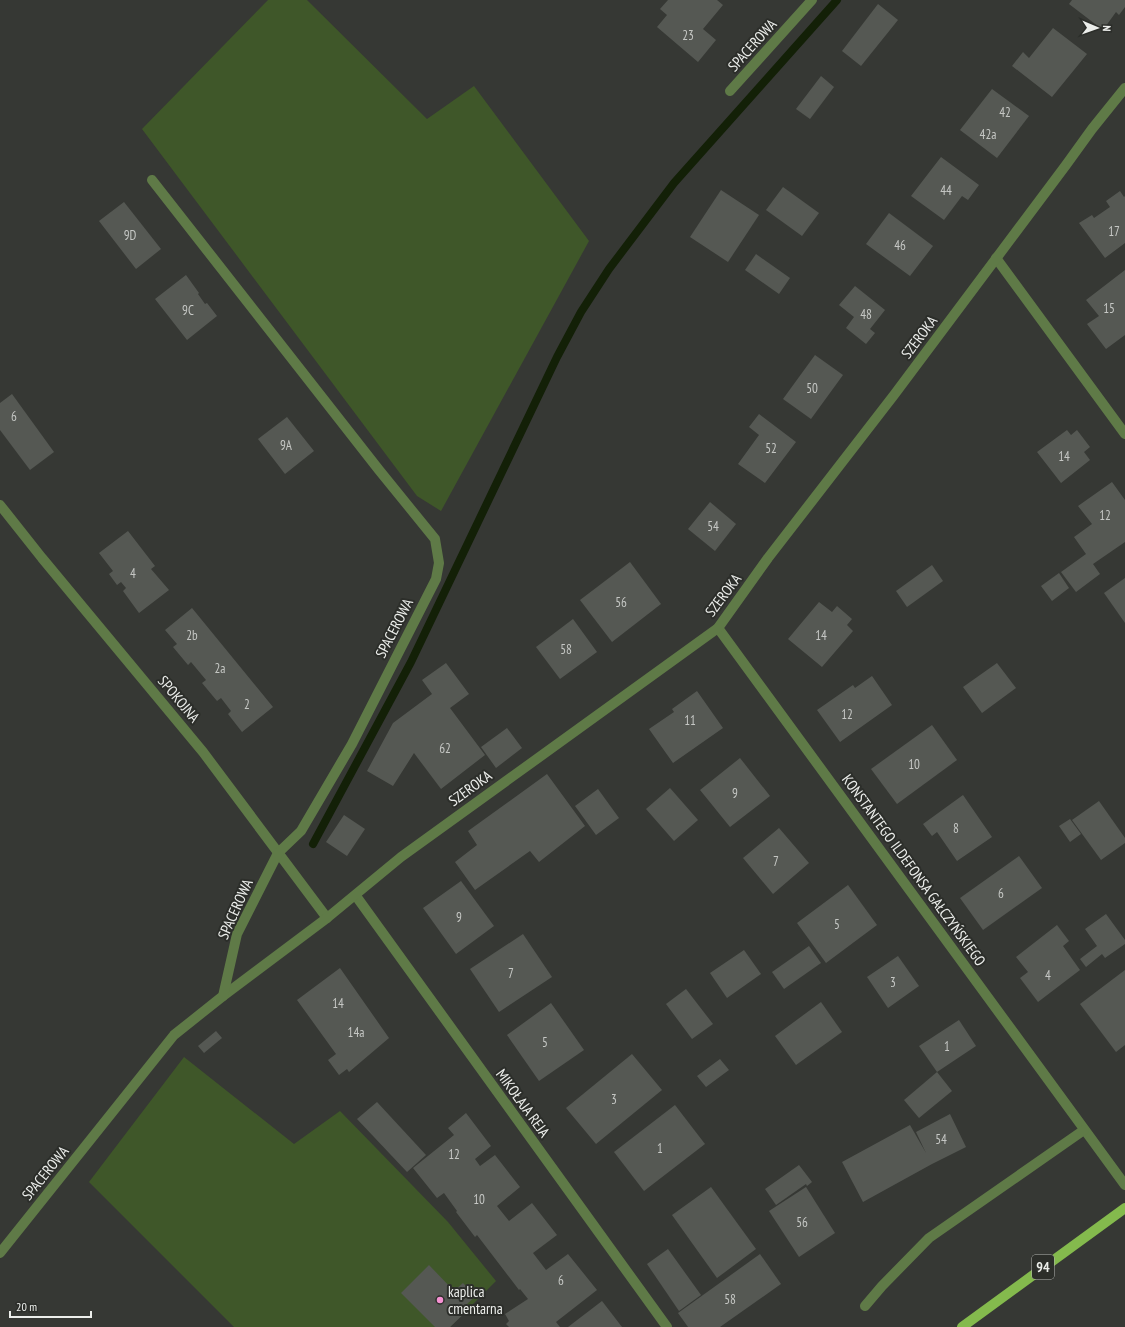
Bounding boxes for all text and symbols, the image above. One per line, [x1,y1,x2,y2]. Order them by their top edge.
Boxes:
north arrow [1077,8,1117,48]
street label: SPACEROWA [724,14,781,75]
text: N [1100,25,1114,32]
house number: 23 [682,27,694,44]
house number: 42 [999,104,1011,121]
house number: 42a [980,126,996,143]
house number: 44 [940,182,952,199]
house number: 17 [1108,223,1120,240]
house number: 9D [124,227,137,244]
house number: 46 [894,237,906,254]
house number: 15 [1103,300,1115,317]
house number: 9C [182,302,194,319]
house number: 48 [860,306,872,323]
street label: SZEROKA [897,311,942,362]
house number: 50 [806,380,818,397]
house number: 6 [11,408,17,425]
house number: 9A [280,437,293,454]
house number: 52 [765,440,777,457]
house number: 14 [1058,448,1070,465]
house number: 12 [1099,507,1111,524]
house number: 54 [707,518,719,535]
house number: 4 [130,565,136,582]
street label: SZEROKA [701,569,746,620]
street label: SPACEROWA [371,594,417,661]
house number: 56 [615,594,627,611]
house number: 2b [186,627,198,644]
house number: 14 [815,627,827,644]
house number: 58 [560,641,572,658]
house number: 2a [214,660,226,677]
street label: SPOKOJNA [154,672,205,727]
house number: 2 [244,696,250,713]
house number: 12 [841,706,853,723]
house number: 11 [684,712,696,729]
house number: 62 [439,740,451,757]
house number: 10 [908,756,920,773]
street label: SZEROKA [445,766,496,810]
street label: KONSTANTEGO ILDEFONSA GAŁCZYŃSKIEGO [838,770,990,970]
house number: 9 [732,785,738,802]
house number: 8 [953,820,959,837]
house number: 7 [773,853,779,870]
street label: SPACEROWA [213,875,257,942]
house number: 6 [998,885,1004,902]
house number: 9 [456,909,462,926]
house number: 5 [834,916,840,933]
house number: 7 [508,965,514,982]
house number: 4 [1045,967,1051,984]
house number: 3 [890,974,896,991]
house number: 14 [332,995,344,1012]
house number: 14a [348,1024,364,1041]
house number: 5 [542,1034,548,1051]
house number: 1 [944,1038,950,1055]
street label: MIKOŁAJA REJA [492,1065,555,1142]
house number: 3 [611,1091,617,1108]
house number: 54 [935,1131,947,1148]
house number: 1 [657,1140,663,1157]
street label: SPACEROWA [17,1141,73,1204]
house number: 12 [448,1146,460,1163]
house number: 10 [473,1191,485,1208]
house number: 56 [796,1214,808,1231]
road number: 94 [1032,1255,1054,1279]
house number: 6 [558,1272,564,1289]
place label: kaplica cmentarna [448,1282,503,1318]
house number: 58 [724,1291,736,1308]
scale bar [10,1293,91,1319]
marker: kaplica cmentarna [435,1295,445,1305]
text: 20 m [16,1299,37,1314]

